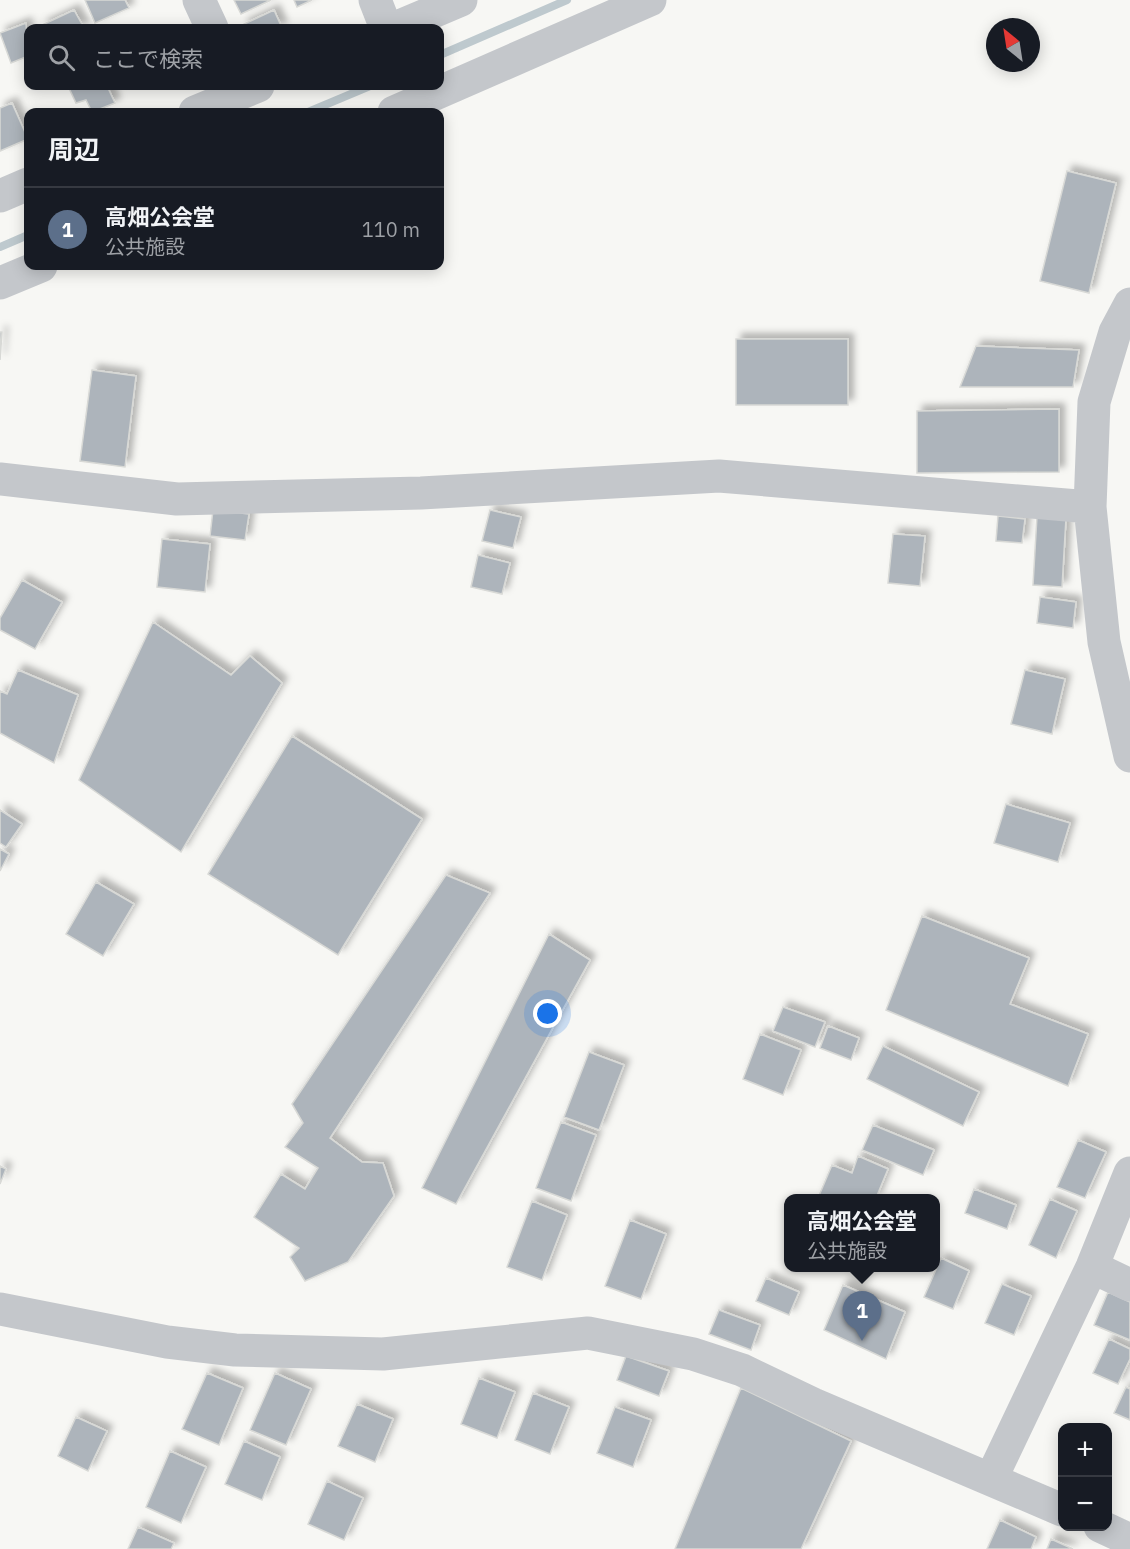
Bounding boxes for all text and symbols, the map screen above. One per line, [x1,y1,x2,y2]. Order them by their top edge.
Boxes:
north arrow [986,18,1040,72]
search box [24,24,444,90]
icon: search [45,41,78,74]
text: ここで検索 [93,44,203,73]
text: 周辺 [48,132,100,166]
text: 高畑公会堂 [105,202,215,231]
text: 1 [62,216,74,243]
text: 110 m [362,216,420,243]
text: 公共施設 [105,233,185,260]
your location [533,999,562,1028]
popup [784,1194,940,1272]
text: 高畑公会堂 [807,1206,917,1235]
text: 公共施設 [807,1237,887,1264]
pin: 1 [842,1292,882,1341]
map controls [1058,1423,1112,1531]
button: + [1058,1423,1112,1477]
button: − [1058,1477,1112,1531]

